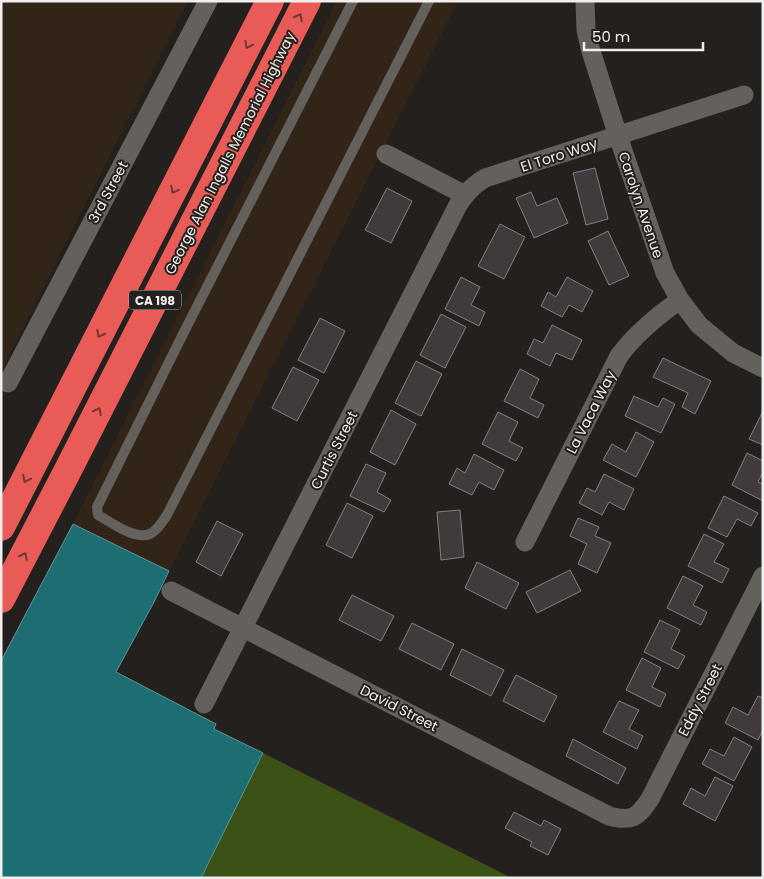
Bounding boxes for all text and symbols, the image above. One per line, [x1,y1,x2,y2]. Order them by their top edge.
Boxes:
one-way arrow [293,13,303,22]
scale bar [584,20,703,52]
text: 50 m [592,26,630,47]
street label: George Alan Ingalls Memorial Highway [160,28,300,278]
one-way arrow [244,39,254,48]
street label: El Toro Way [518,133,600,177]
street label: Carolyn Avenue [613,149,669,261]
street label: 3rd Street [83,157,133,227]
one-way arrow [170,184,180,193]
road number: CA 198 [129,290,181,310]
one-way arrow [96,329,106,338]
street label: La Vaca Way [561,367,621,457]
one-way arrow [92,407,102,416]
street label: Curtis Street [306,407,362,493]
one-way arrow [22,474,32,483]
one-way arrow [18,552,28,561]
street label: Eddy Street [673,660,727,740]
street label: David Street [357,680,441,736]

